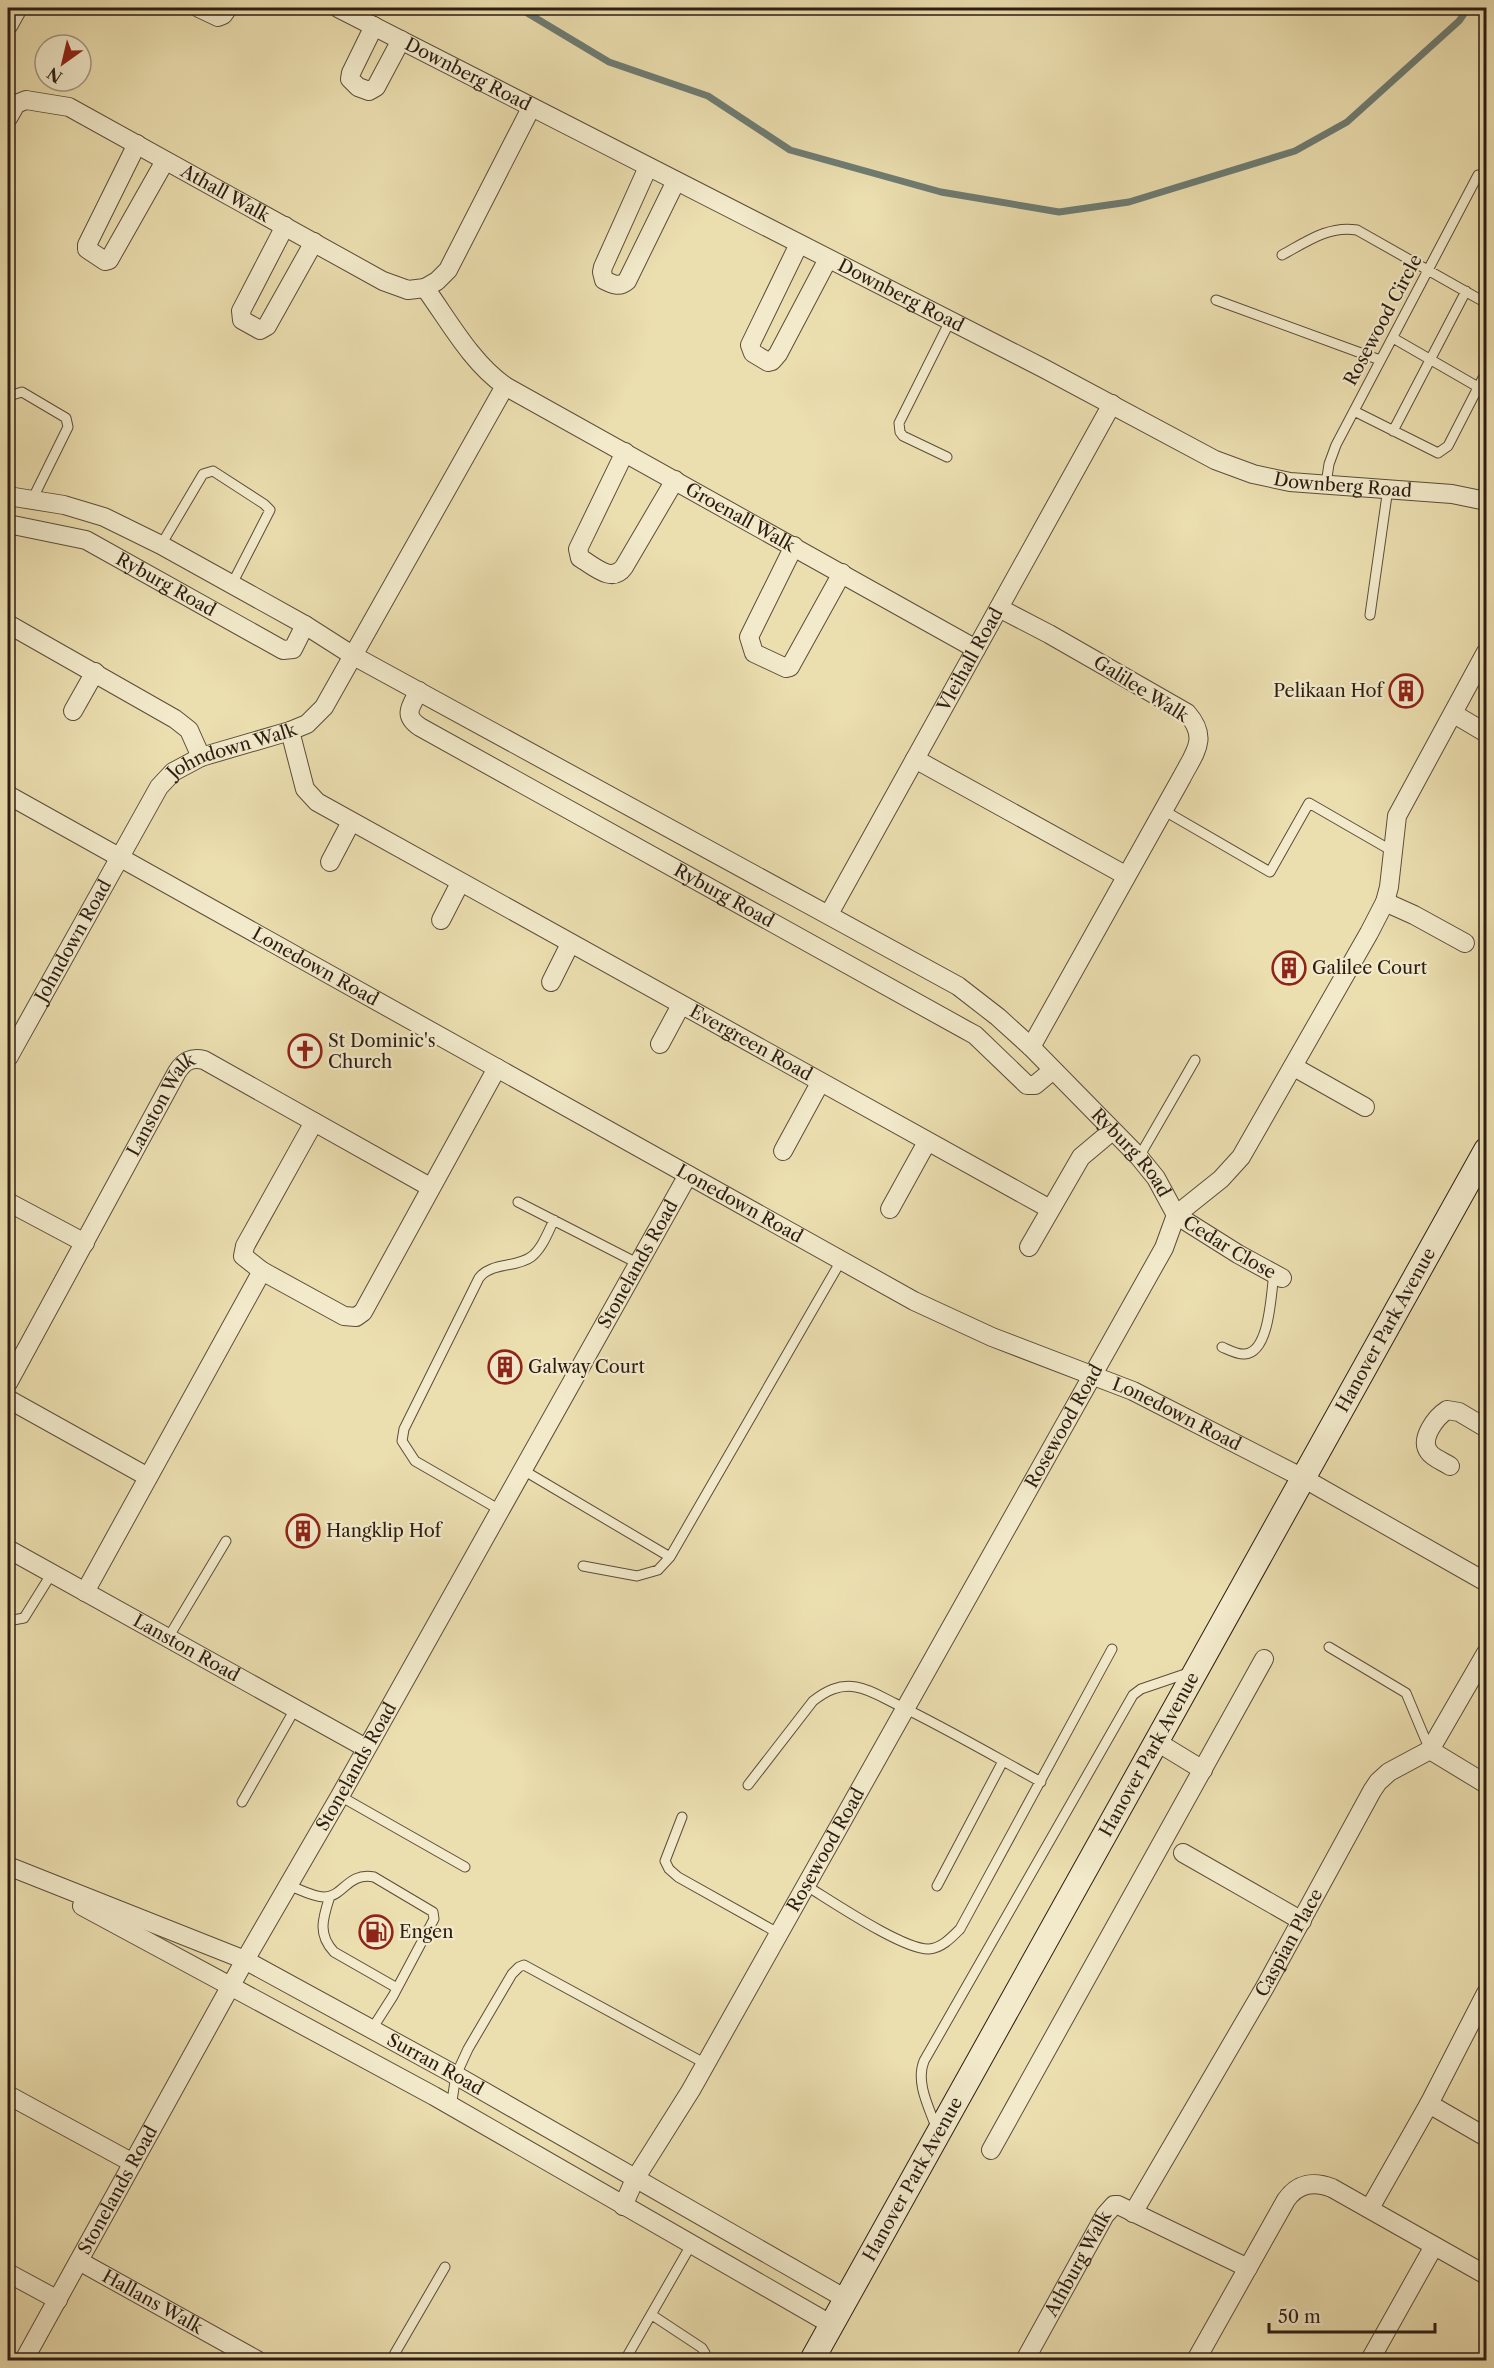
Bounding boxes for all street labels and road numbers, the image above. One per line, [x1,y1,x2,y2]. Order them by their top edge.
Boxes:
street label: Downberg Road [401,33,535,116]
street label: Athall Walk [176,160,275,228]
street label: Rosewood Circle [1339,251,1427,389]
street label: Downberg Road [834,254,968,337]
street label: Downberg Road [1272,468,1413,502]
street label: Groenall Walk [682,478,800,557]
street label: Ryburg Road [112,548,220,621]
street label: Vleihall Road [932,604,1008,716]
street label: Galilee Walk [1089,651,1194,728]
street label: Johndown Walk [160,718,301,785]
street label: Ryburg Road [670,859,778,932]
street label: Johndown Road [29,876,116,1009]
street label: Lonedown Road [248,923,382,1011]
street label: Evergreen Road [686,1000,816,1086]
street label: Lanston Walk [122,1048,200,1160]
street label: Ryburg Road [1086,1104,1175,1201]
street label: Lonedown Road [673,1160,807,1248]
street label: Stonelands Road [593,1196,683,1332]
street label: Cedar Close [1179,1211,1280,1284]
street label: Hanover Park Avenue [1331,1244,1440,1416]
street label: Rosewood Road [1020,1360,1107,1492]
street label: Lonedown Road [1109,1373,1245,1455]
street label: Lanston Road [129,1610,243,1686]
street label: Hanover Park Avenue [1095,1668,1204,1841]
street label: Stonelands Road [311,1699,401,1835]
street label: Rosewood Road [782,1784,869,1916]
street label: Caspian Place [1251,1885,1327,2001]
street label: Surran Road [383,2029,488,2100]
street label: Hanover Park Avenue [858,2093,967,2265]
street label: Stonelands Road [73,2122,162,2258]
street label: Athburg Walk [1040,2206,1117,2321]
street label: Hallans Walk [98,2265,208,2339]

